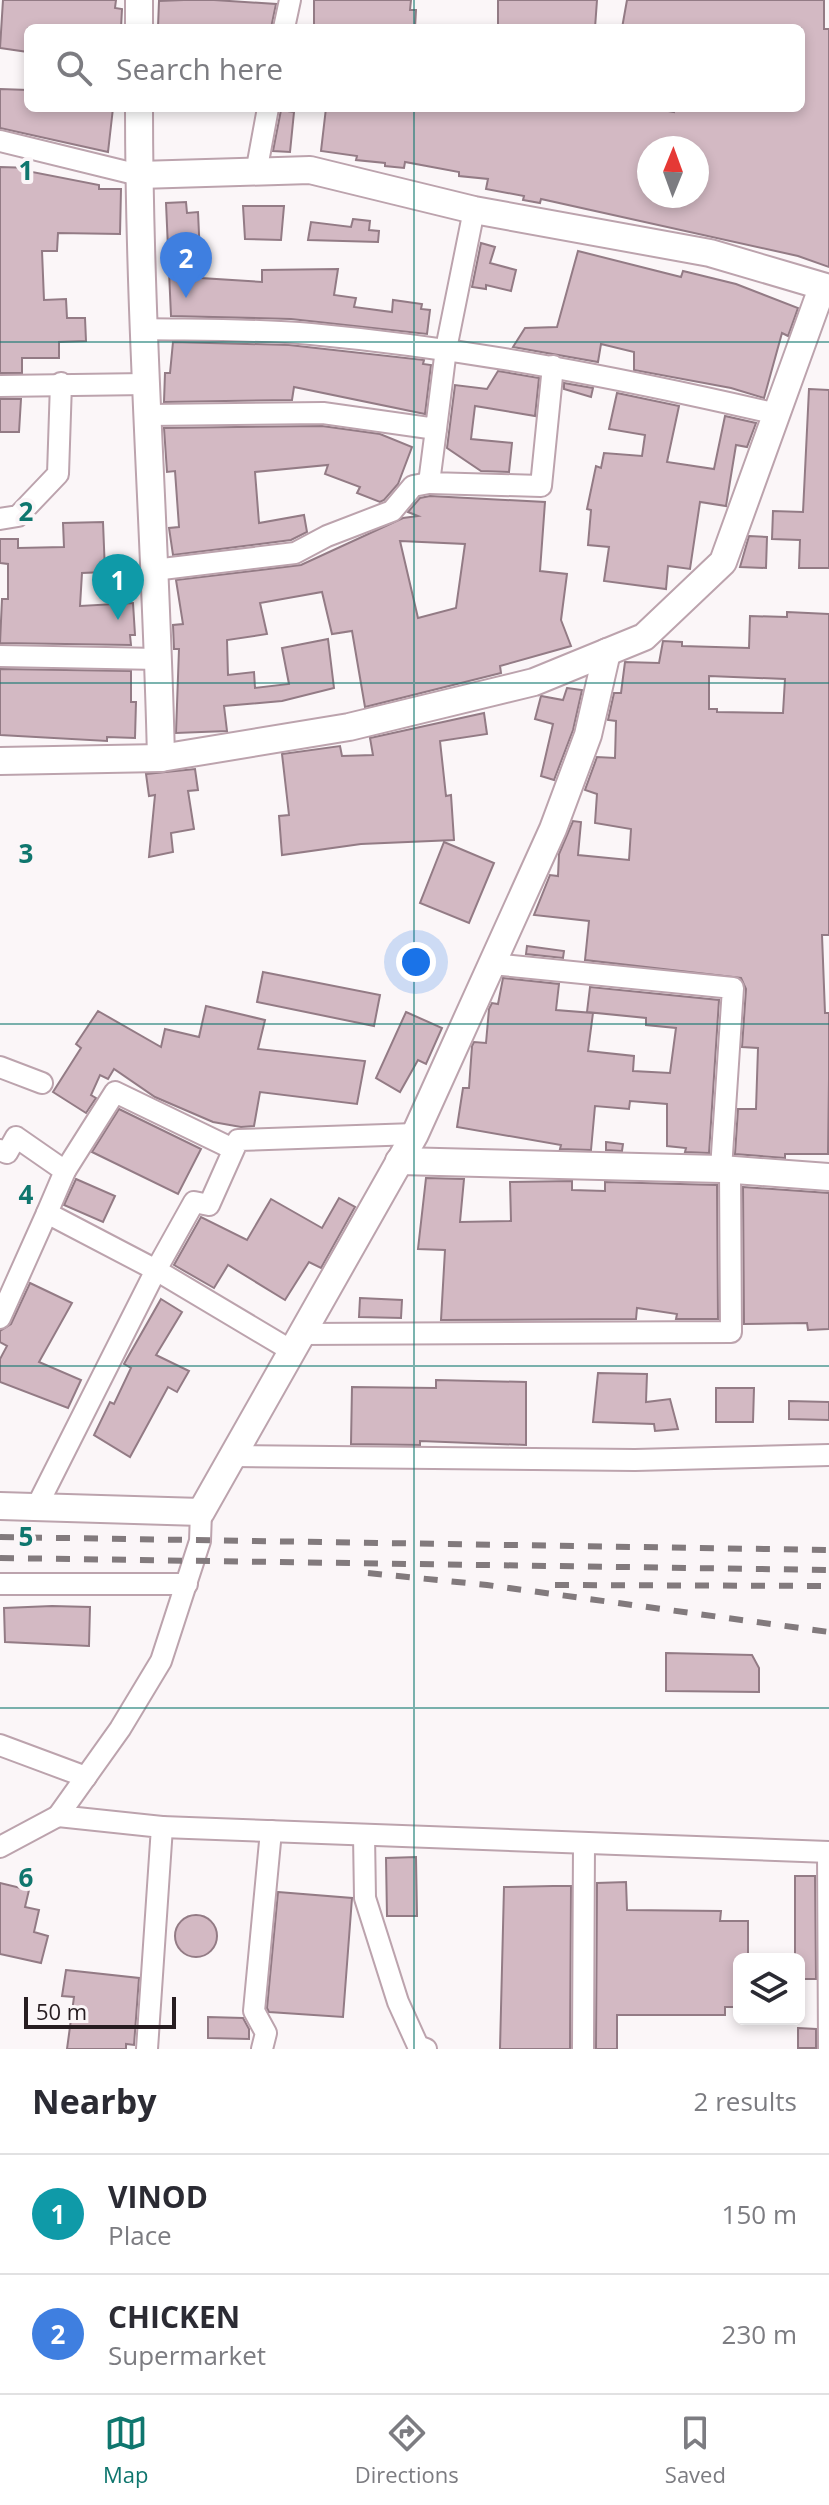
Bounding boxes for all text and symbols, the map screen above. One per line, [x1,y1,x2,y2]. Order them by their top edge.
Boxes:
search box [24,24,805,112]
icon: search [52,46,96,90]
text: Search here [116,48,283,89]
north arrow [637,136,709,208]
text: 1 [19,152,33,188]
pin: 2 [160,232,212,298]
text: 2 [19,493,34,529]
pin: 1 [92,554,144,620]
text: 3 [19,835,33,871]
your location [396,942,436,982]
text: 4 [19,1176,34,1212]
text: 5 [19,1518,33,1554]
text: 6 [19,1859,34,1895]
map controls [733,1953,805,2025]
button: layers [733,1953,805,2025]
scale bar [24,1993,176,2029]
text: 50 m [36,1996,87,2026]
text: Nearby [32,2078,157,2124]
text: 2 results [694,2083,797,2119]
text: VINOD [108,2176,208,2217]
text: 1 [51,2196,65,2232]
text: 150 m [722,2196,797,2232]
text: Place [108,2217,172,2253]
text: CHICKEN [108,2296,240,2337]
text: 2 [51,2316,65,2352]
text: 230 m [722,2316,797,2352]
text: Supermarket [108,2337,266,2373]
tab: Map [103,2411,149,2489]
tab: Directions [355,2411,459,2489]
tab: Saved [665,2411,726,2489]

